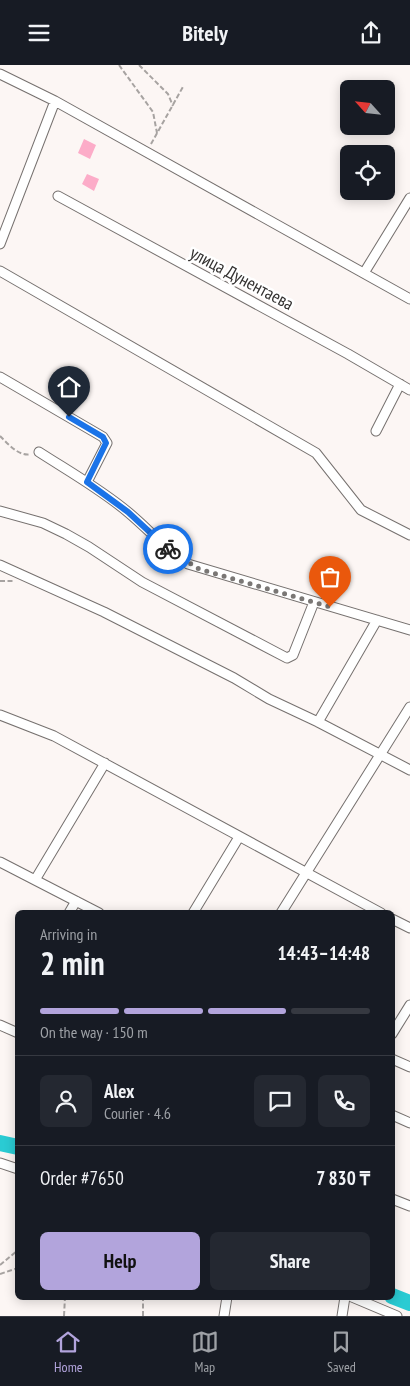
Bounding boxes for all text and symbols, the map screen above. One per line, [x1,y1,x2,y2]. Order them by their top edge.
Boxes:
icon: menu [25,19,53,47]
text: Bitely [182,19,228,47]
icon: share [357,19,385,47]
north arrow [340,80,395,135]
map controls [340,80,395,200]
button: locate [340,145,395,200]
street label: улица Дунентаева [186,241,298,315]
pin [48,366,90,417]
icon: home [55,373,83,401]
courier [143,524,193,574]
icon: bike [154,535,182,563]
pin [309,556,351,607]
icon: bag [316,563,344,591]
text: Arriving in [40,924,97,944]
text: 14:43–14:48 [277,941,370,965]
text: 2 min [40,942,105,984]
text: On the way · 150 m [40,1022,148,1042]
button: person [40,1075,92,1127]
button: chat [254,1075,306,1127]
button: phone [318,1075,370,1127]
text: Alex [104,1079,134,1103]
text: Courier · 4.6 [104,1103,171,1123]
text: Order #7650 [40,1166,124,1190]
text: 7 830 ₸ [316,1166,370,1190]
button: Help [40,1232,200,1290]
button: Share [210,1232,370,1290]
tab: Home [54,1328,83,1376]
tab: Map [191,1328,219,1376]
tab: Saved [327,1328,356,1376]

